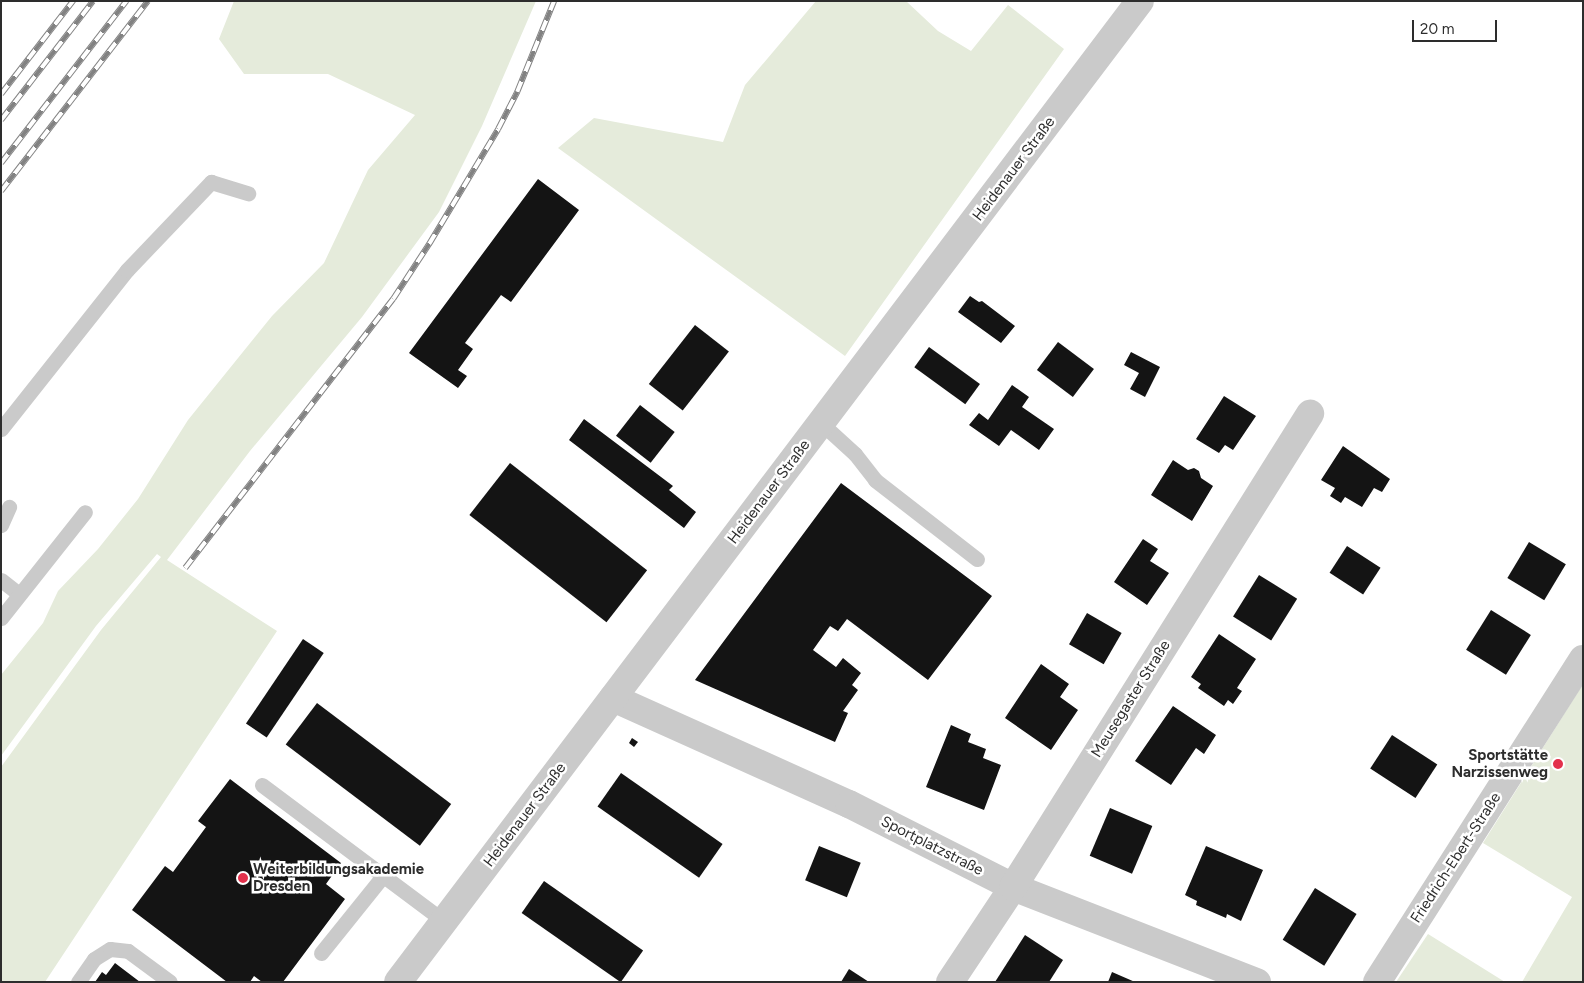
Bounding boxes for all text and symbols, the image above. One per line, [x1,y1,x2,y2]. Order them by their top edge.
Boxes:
scale bar [1414,10,1499,42]
text: 20 m [1420,20,1454,38]
street label: Heidenauer Straße [969,113,1059,225]
street label: Heidenauer Straße [724,436,814,548]
street label: Meusegaster Straße [1088,637,1174,761]
place label: Sportstätte Narzissenweg [1451,746,1548,781]
marker: Sportstätte Narzissenweg [1552,758,1564,770]
street label: Heidenauer Straße [480,759,570,871]
street label: Friedrich-Ebert-Straße [1407,789,1505,927]
street label: Sportplatzstraße [878,812,986,880]
place label: Weiterbildungsakademie Dresden [253,860,424,895]
marker: Weiterbildungsakademie Dresden [237,872,249,884]

